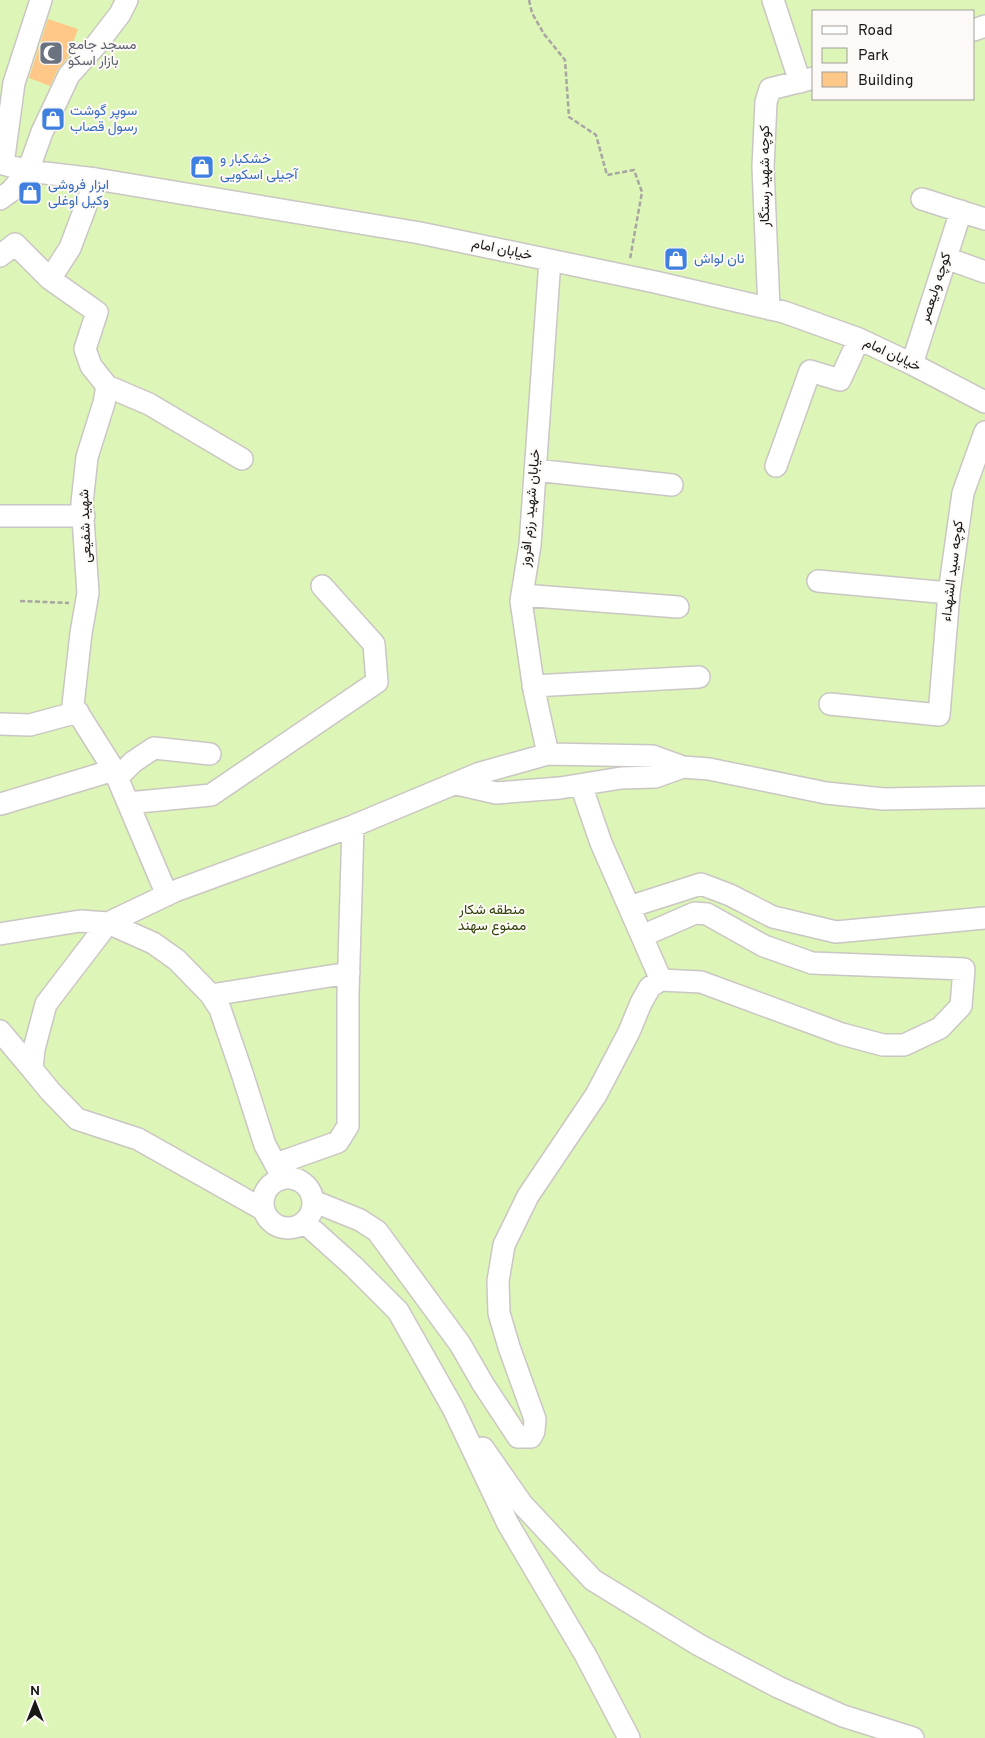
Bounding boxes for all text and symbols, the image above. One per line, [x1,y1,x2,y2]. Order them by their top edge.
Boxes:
legend [812,10,975,100]
text: Road [858,22,893,41]
place label: مسجد جامع بازار اسکو [68,37,136,70]
mosque icon: مسجد جامع بازار اسکو [38,40,64,66]
text: Park [858,47,889,66]
text: Building [858,72,913,91]
place label: سوپر گوشت رسول قصاب [70,103,138,136]
shop icon: سوپر گوشت رسول قصاب [40,106,66,132]
street label: کوچه شهید رستگار [757,125,774,228]
place label: خشکبار و آجیلی اسکویی [220,151,299,184]
shop icon: خشکبار و آجیلی اسکویی [189,154,215,180]
place label: ابزار فروشی وکیل اوغلی [48,177,109,210]
shop icon: ابزار فروشی وکیل اوغلی [17,180,43,206]
street label: خیابان امام [470,235,534,265]
shop icon: نان لواش [663,246,689,272]
place label: نان لواش [694,251,744,268]
street label: کوچه ولیعصر [916,251,955,326]
street label: خیابان امام [861,334,923,376]
street label: خیابان شهید رزم افروز [517,448,545,569]
street label: شهید شفیعی [76,489,96,563]
street label: کوچه سید الشهداء [938,520,968,622]
park label: منطقه شکار ممنوع سهند [458,902,526,936]
north arrow [10,1678,60,1728]
text: N [30,1683,40,1700]

